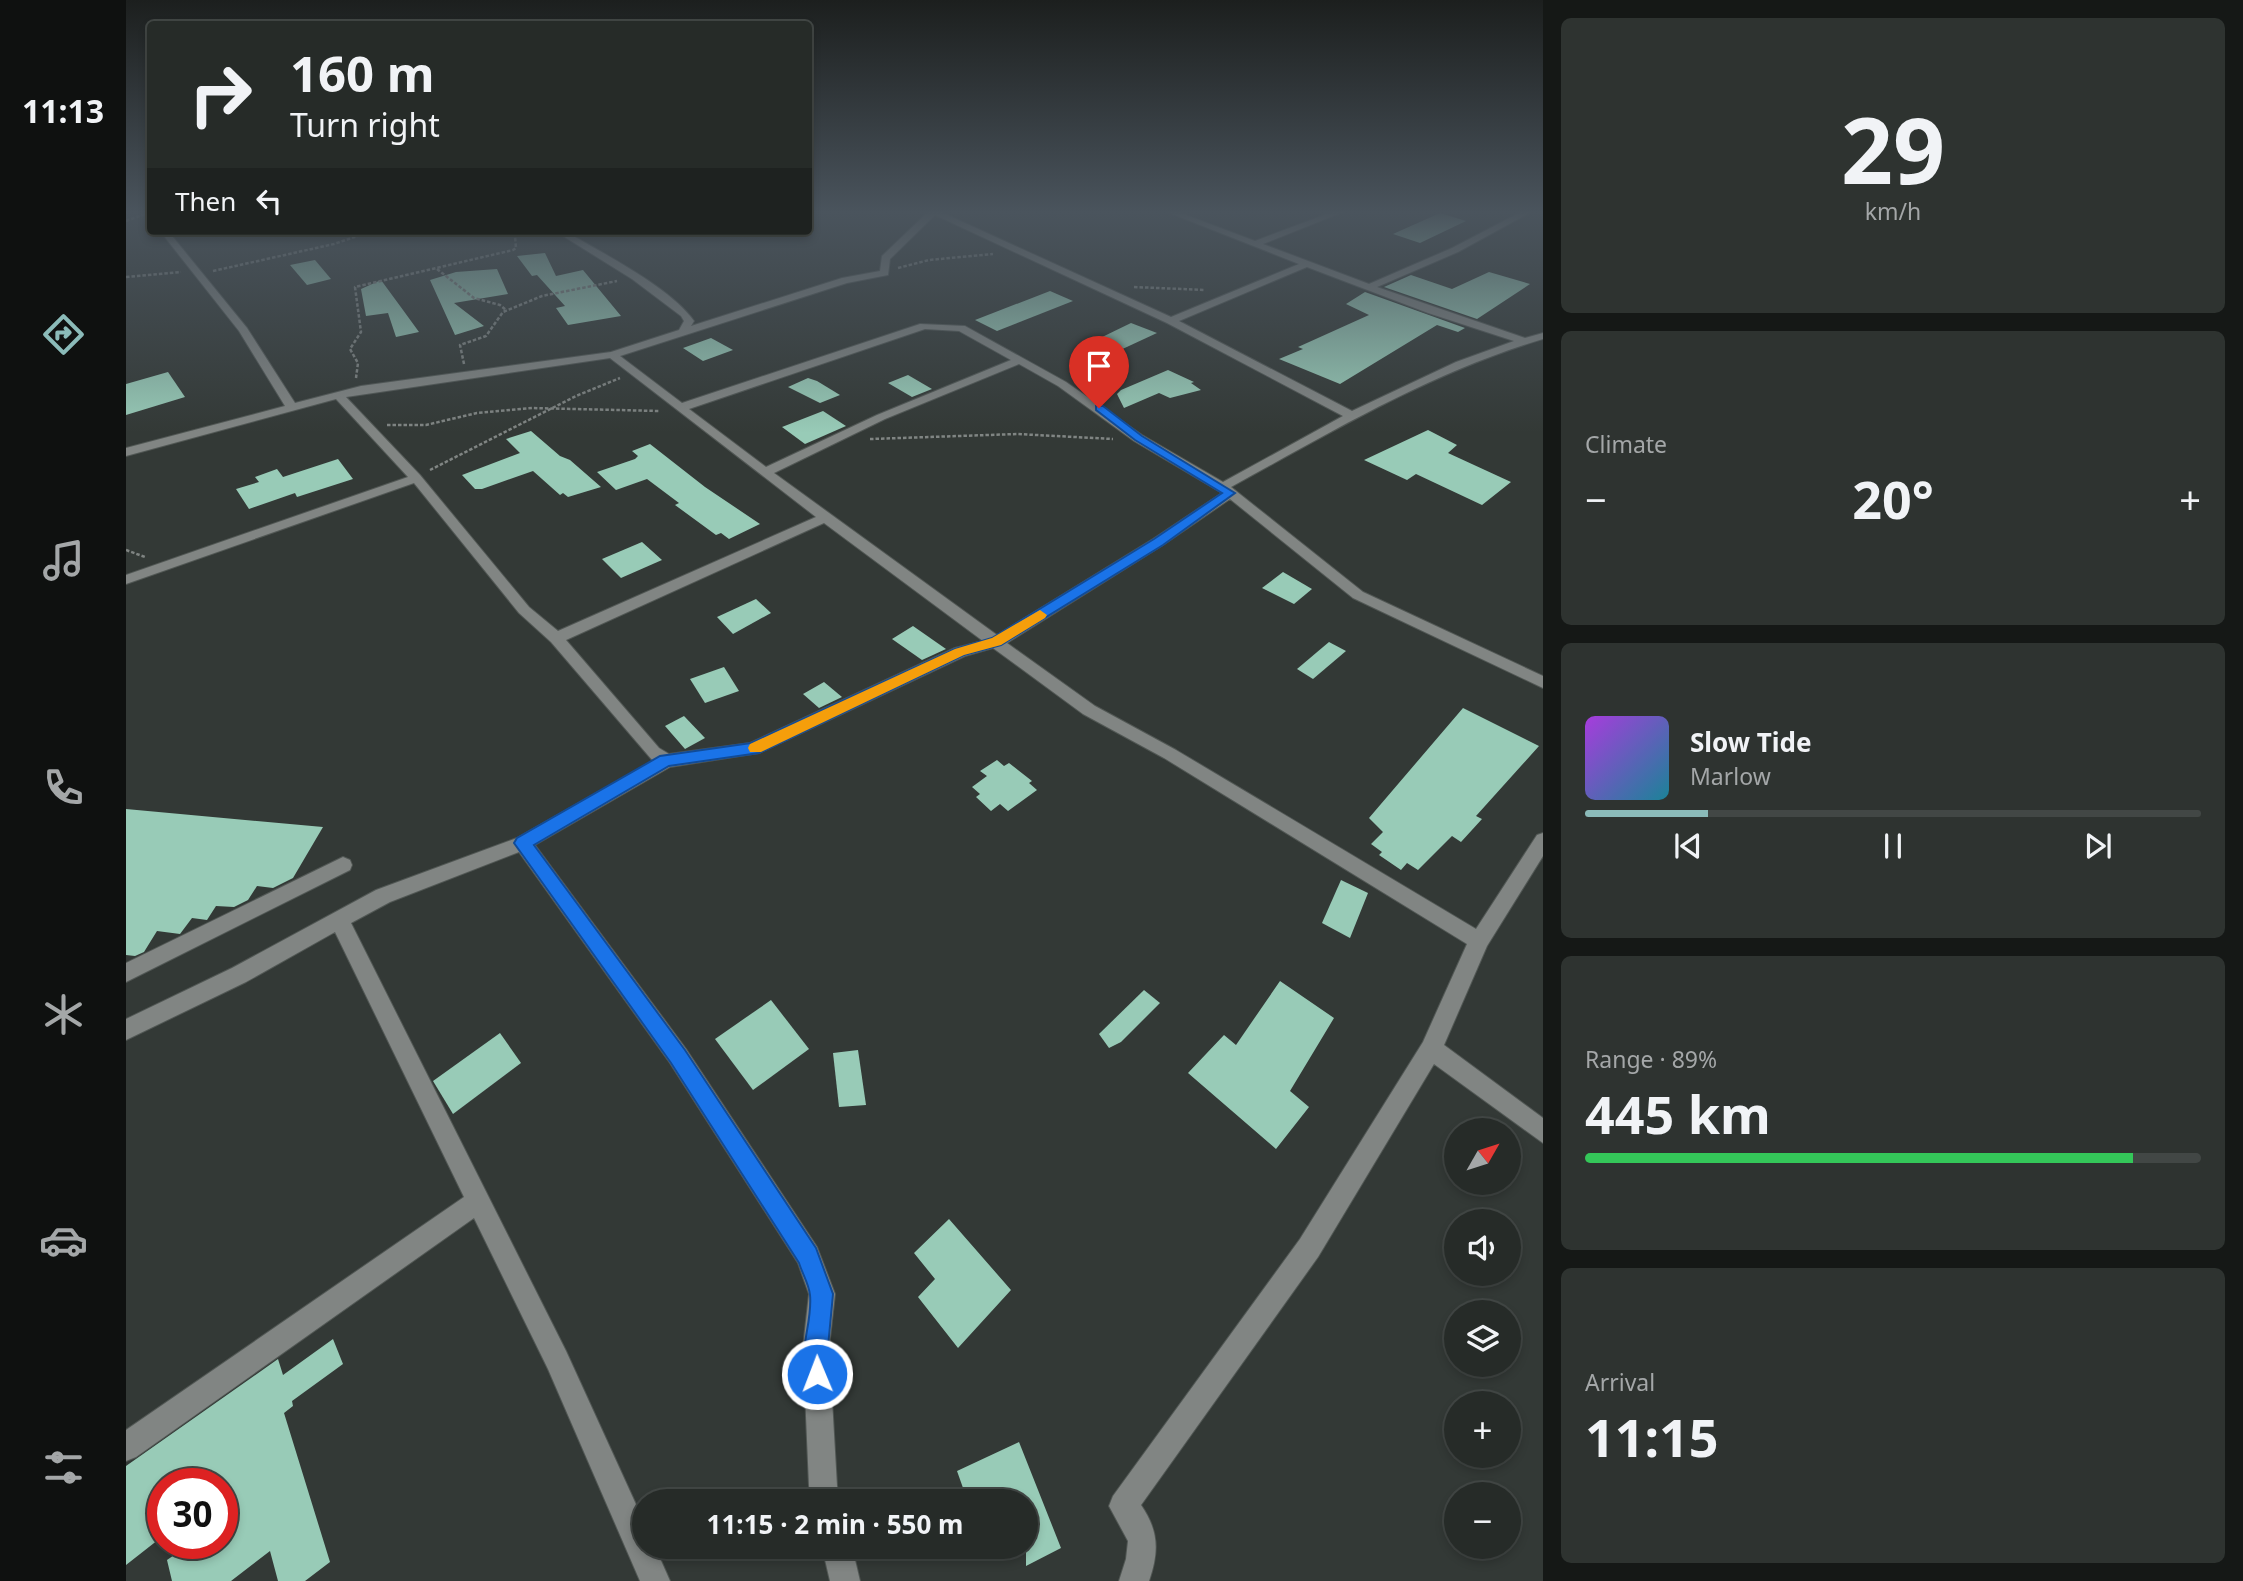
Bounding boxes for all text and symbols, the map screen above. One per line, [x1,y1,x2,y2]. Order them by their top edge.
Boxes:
text: 160 m [290,40,435,106]
icon: right [175,49,266,140]
text: 29 [1841,87,1945,211]
text: 11:13 [22,89,104,132]
text: Turn right [290,103,440,146]
icon: left [250,182,288,220]
text: Then [175,183,236,219]
text: km/h [1865,195,1921,227]
icon: directions [39,310,88,359]
pin [1069,336,1129,408]
icon: arrive [1080,347,1118,385]
text: Climate [1585,428,1667,460]
text: 20° [1852,463,1934,534]
text: − [1585,473,1607,525]
text: + [2179,473,2201,525]
icon: music [39,536,88,585]
text: Slow Tide [1690,724,1812,760]
text: Marlow [1690,760,1771,792]
icon: phone [39,763,88,812]
icon: previous [1669,827,1707,865]
icon: pause [1874,827,1912,865]
icon: next [2079,827,2117,865]
icon: climate [39,990,88,1039]
text: Range · 89% [1585,1043,1717,1075]
text: 445 km [1585,1078,1771,1149]
north arrow [1444,1118,1521,1195]
map controls [1444,1118,1521,1559]
button: sound [1444,1209,1521,1286]
icon: car [39,1216,88,1265]
button: layers [1444,1300,1521,1377]
position arrow [780,1337,854,1411]
text: Arrival [1585,1366,1655,1398]
button: + [1444,1391,1521,1468]
text: 11:15 [1585,1401,1719,1472]
icon: filters [39,1443,88,1492]
speed limit sign: 30 [147,1468,238,1559]
button: − [1444,1482,1521,1559]
text: 11:15 · 2 min · 550 m [707,1506,963,1542]

